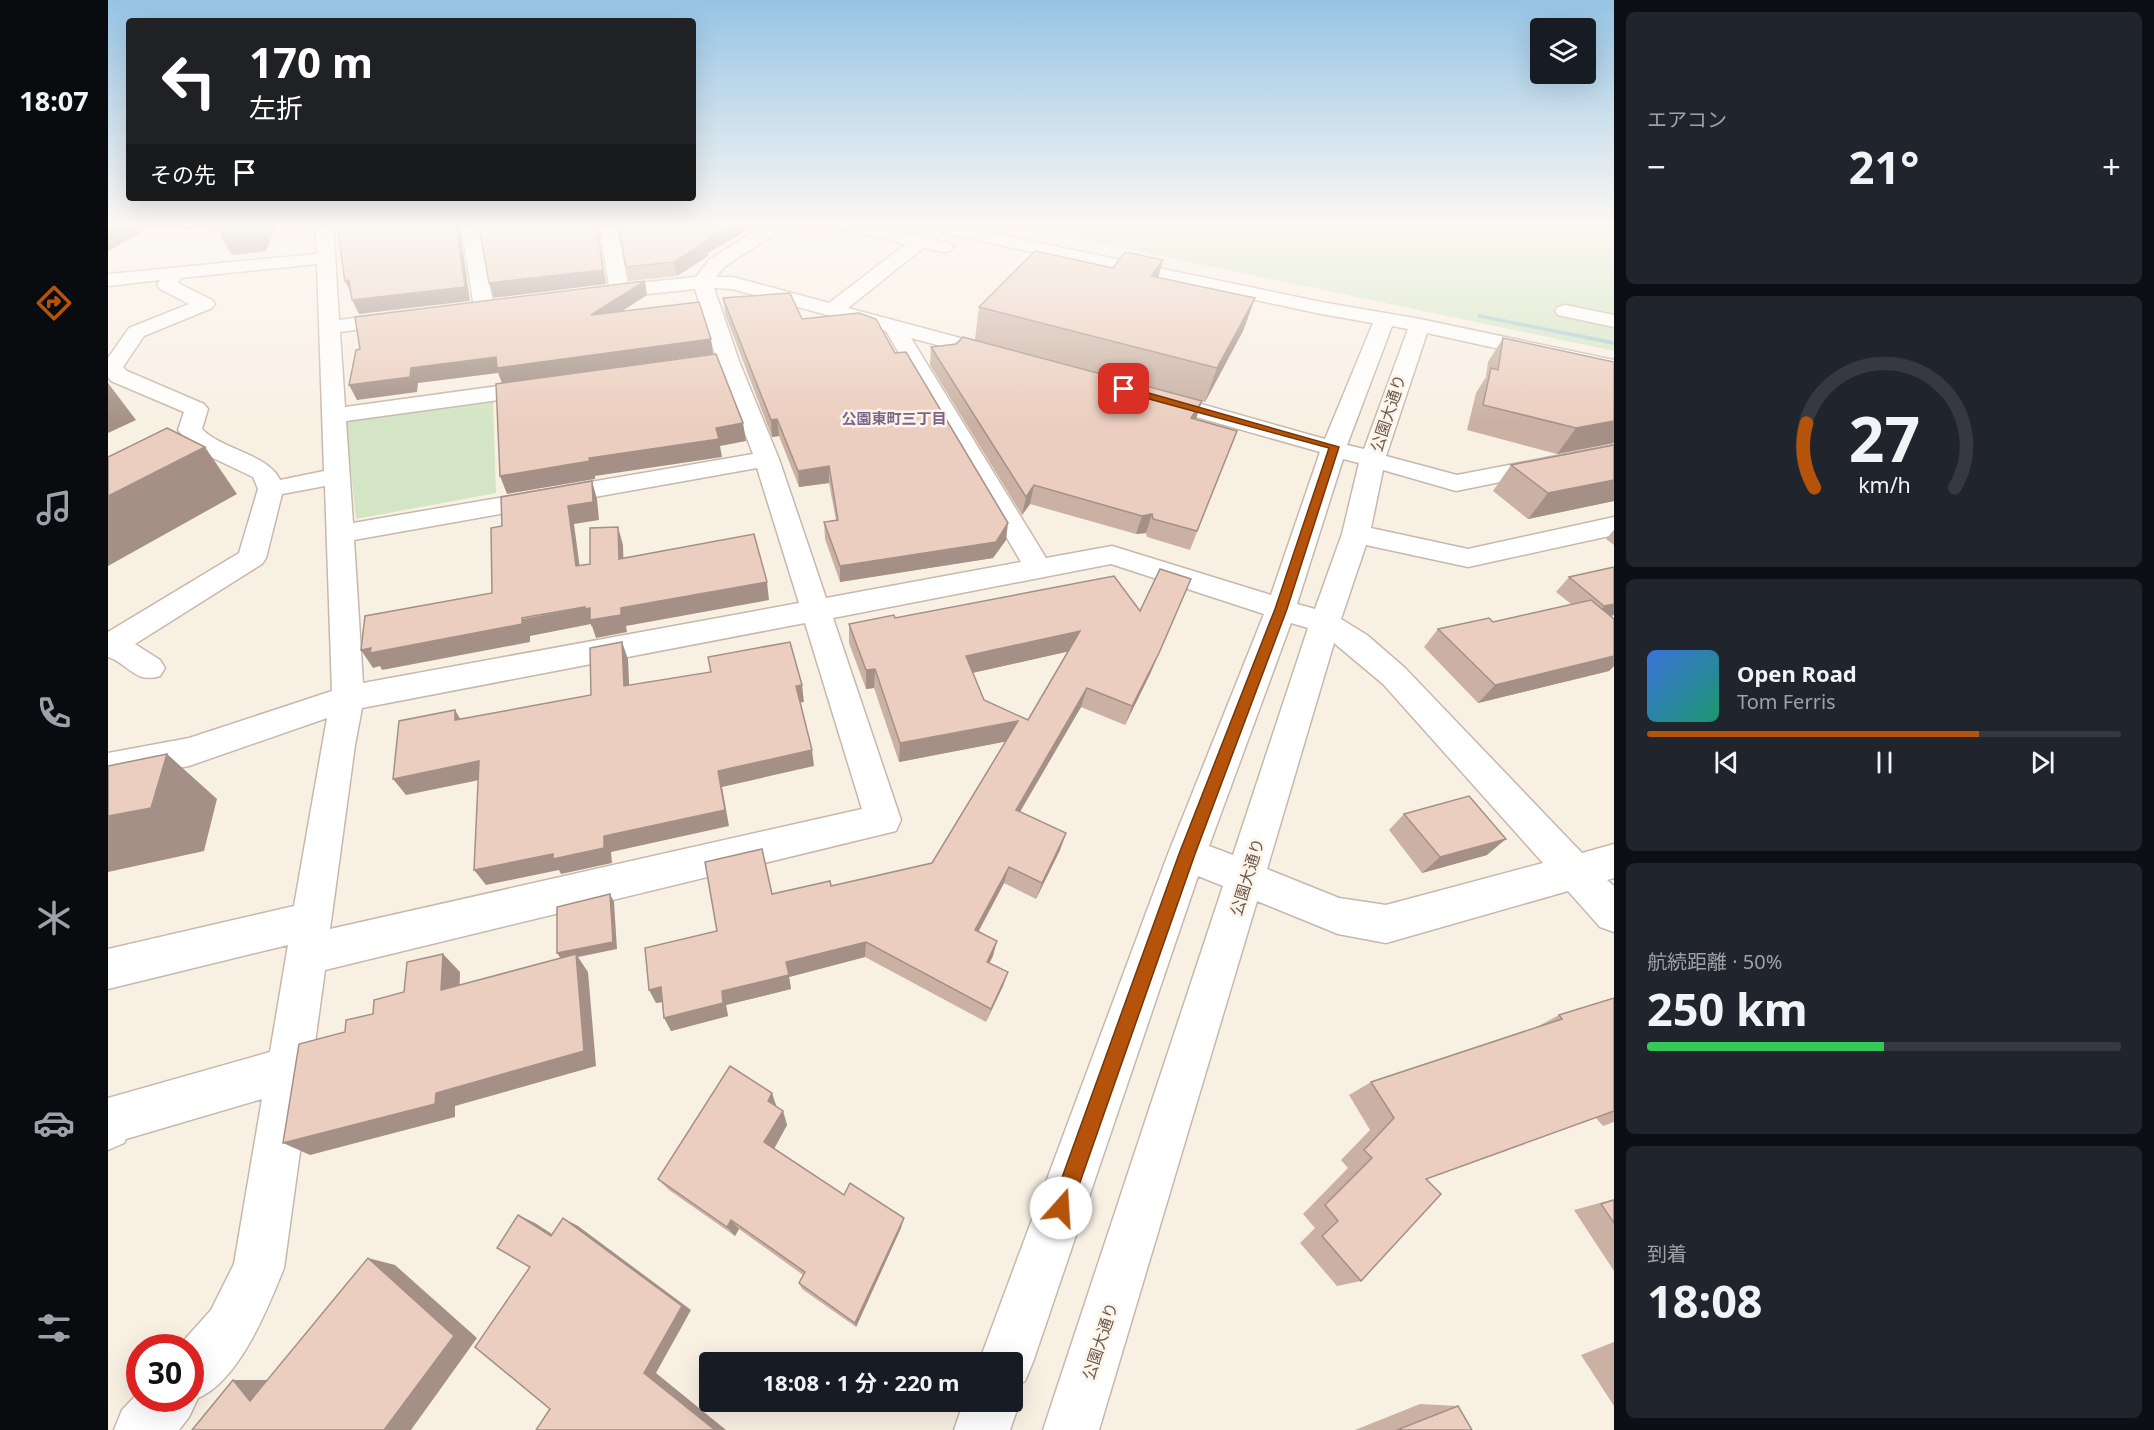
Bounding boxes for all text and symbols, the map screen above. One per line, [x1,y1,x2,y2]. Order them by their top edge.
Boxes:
map controls [1530,18,1596,84]
button: layers [1530,18,1596,84]
text: 170 m [249,33,373,90]
icon: left [150,42,228,120]
text: 18:07 [19,82,89,119]
text: 左折 [249,89,303,126]
text: エアコン [1647,106,1727,133]
text: 21° [1849,136,1919,197]
text: − [1647,144,1666,189]
text: + [2102,144,2121,189]
icon: arrive [228,156,261,189]
text: その先 [150,159,216,189]
icon: directions [33,282,75,324]
pin [1098,363,1149,414]
icon: arrive [1107,372,1140,405]
street label: 公園大通り [1365,372,1411,454]
text: 27 [1848,396,1920,481]
district label: 公園東町三丁目 [841,408,947,428]
text: km/h [1858,471,1910,500]
icon: music [33,487,75,529]
text: Open Road [1737,658,1857,688]
text: Tom Ferris [1737,688,1836,715]
icon: phone [33,692,75,734]
icon: previous [1710,746,1743,779]
icon: pause [1868,746,1901,779]
icon: next [2026,746,2059,779]
street label: 公園大通り [1225,836,1269,918]
icon: climate [33,897,75,939]
text: 航続距離 · 50% [1647,948,1782,975]
text: 250 km [1647,978,1808,1039]
icon: car [33,1102,75,1144]
position arrow [1029,1176,1093,1240]
text: 到着 [1647,1240,1687,1267]
text: 18:08 [1647,1270,1763,1331]
street label: 公園大通り [1077,1300,1123,1382]
icon: filters [33,1307,75,1349]
speed limit sign: 30 [126,1334,204,1412]
text: 18:08 · 1 分 · 220 m [763,1367,960,1397]

